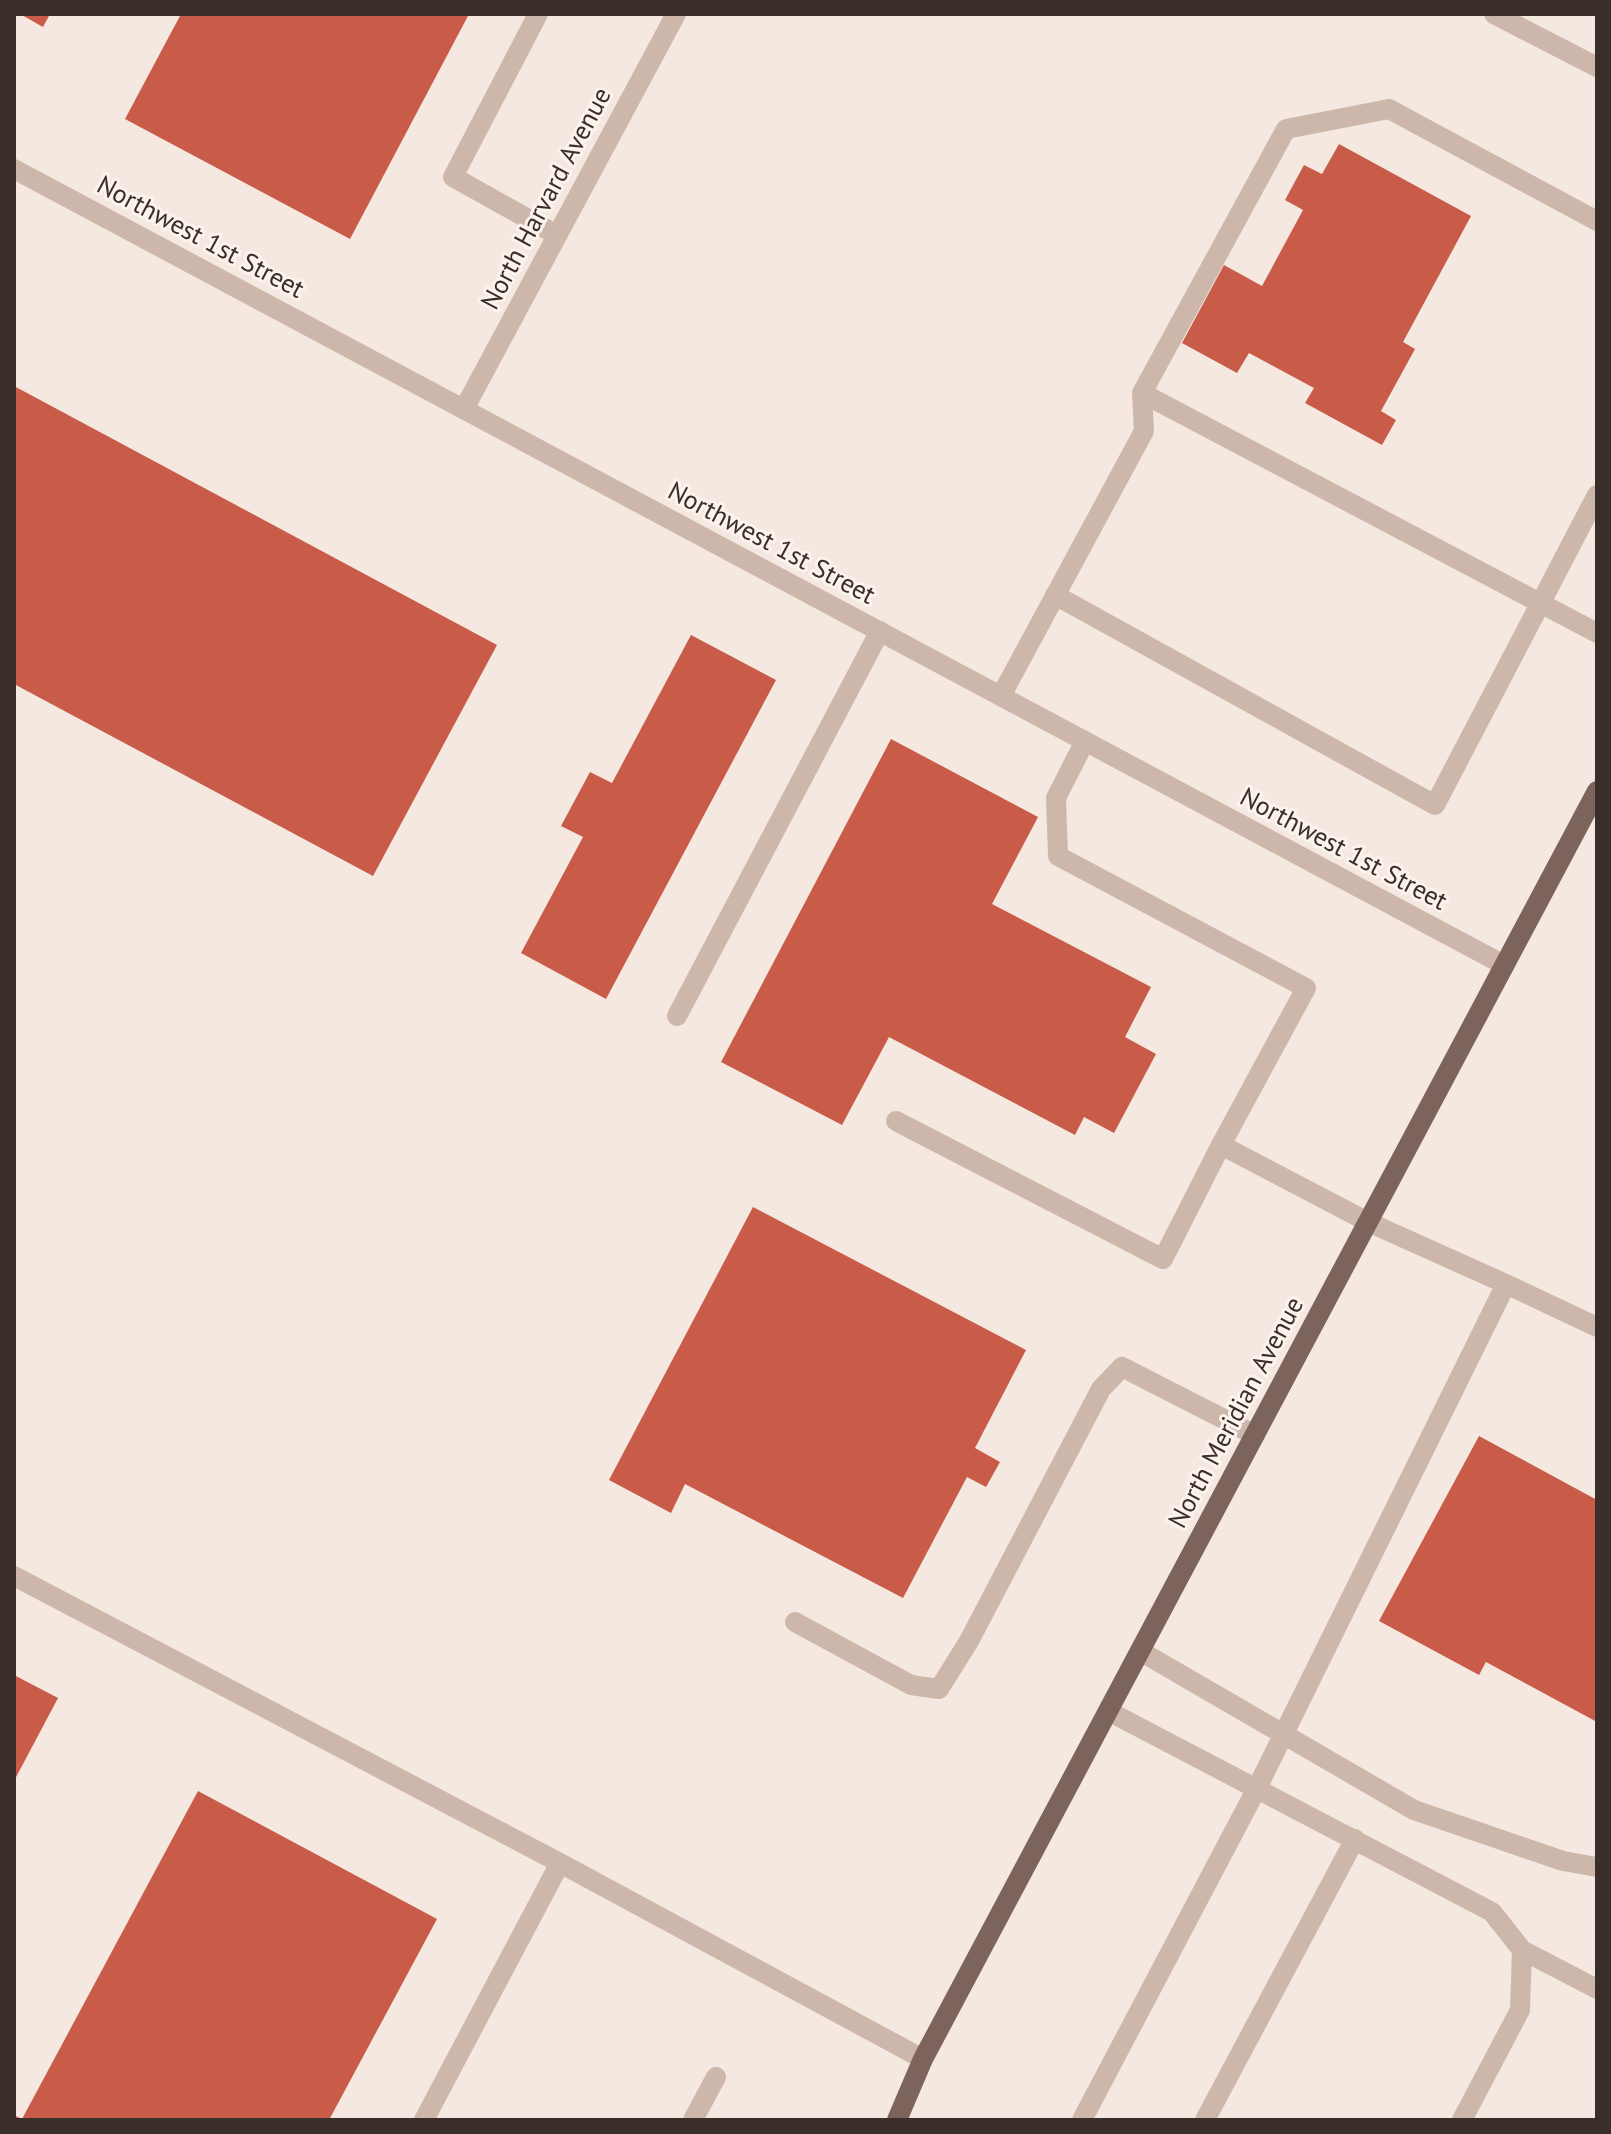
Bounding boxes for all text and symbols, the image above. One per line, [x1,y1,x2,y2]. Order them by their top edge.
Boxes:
street label: North Harvard Avenue [475,83,619,315]
street label: Northwest 1st Street [91,170,309,306]
street label: Northwest 1st Street [662,476,880,612]
street label: Northwest 1st Street [1234,782,1452,918]
street label: North Meridian Avenue [1163,1292,1311,1534]

